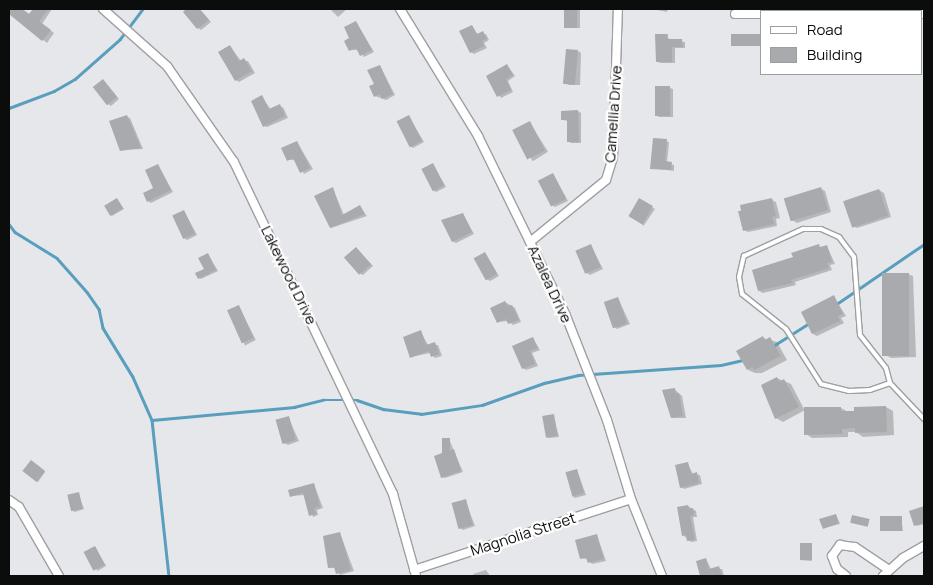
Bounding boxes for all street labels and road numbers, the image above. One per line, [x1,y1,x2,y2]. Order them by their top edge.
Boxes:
street label: Camellia Drive [601,65,625,163]
street label: Lakewood Drive [257,223,321,327]
street label: Azalea Drive [524,242,576,326]
street label: Magnolia Street [468,508,578,560]

